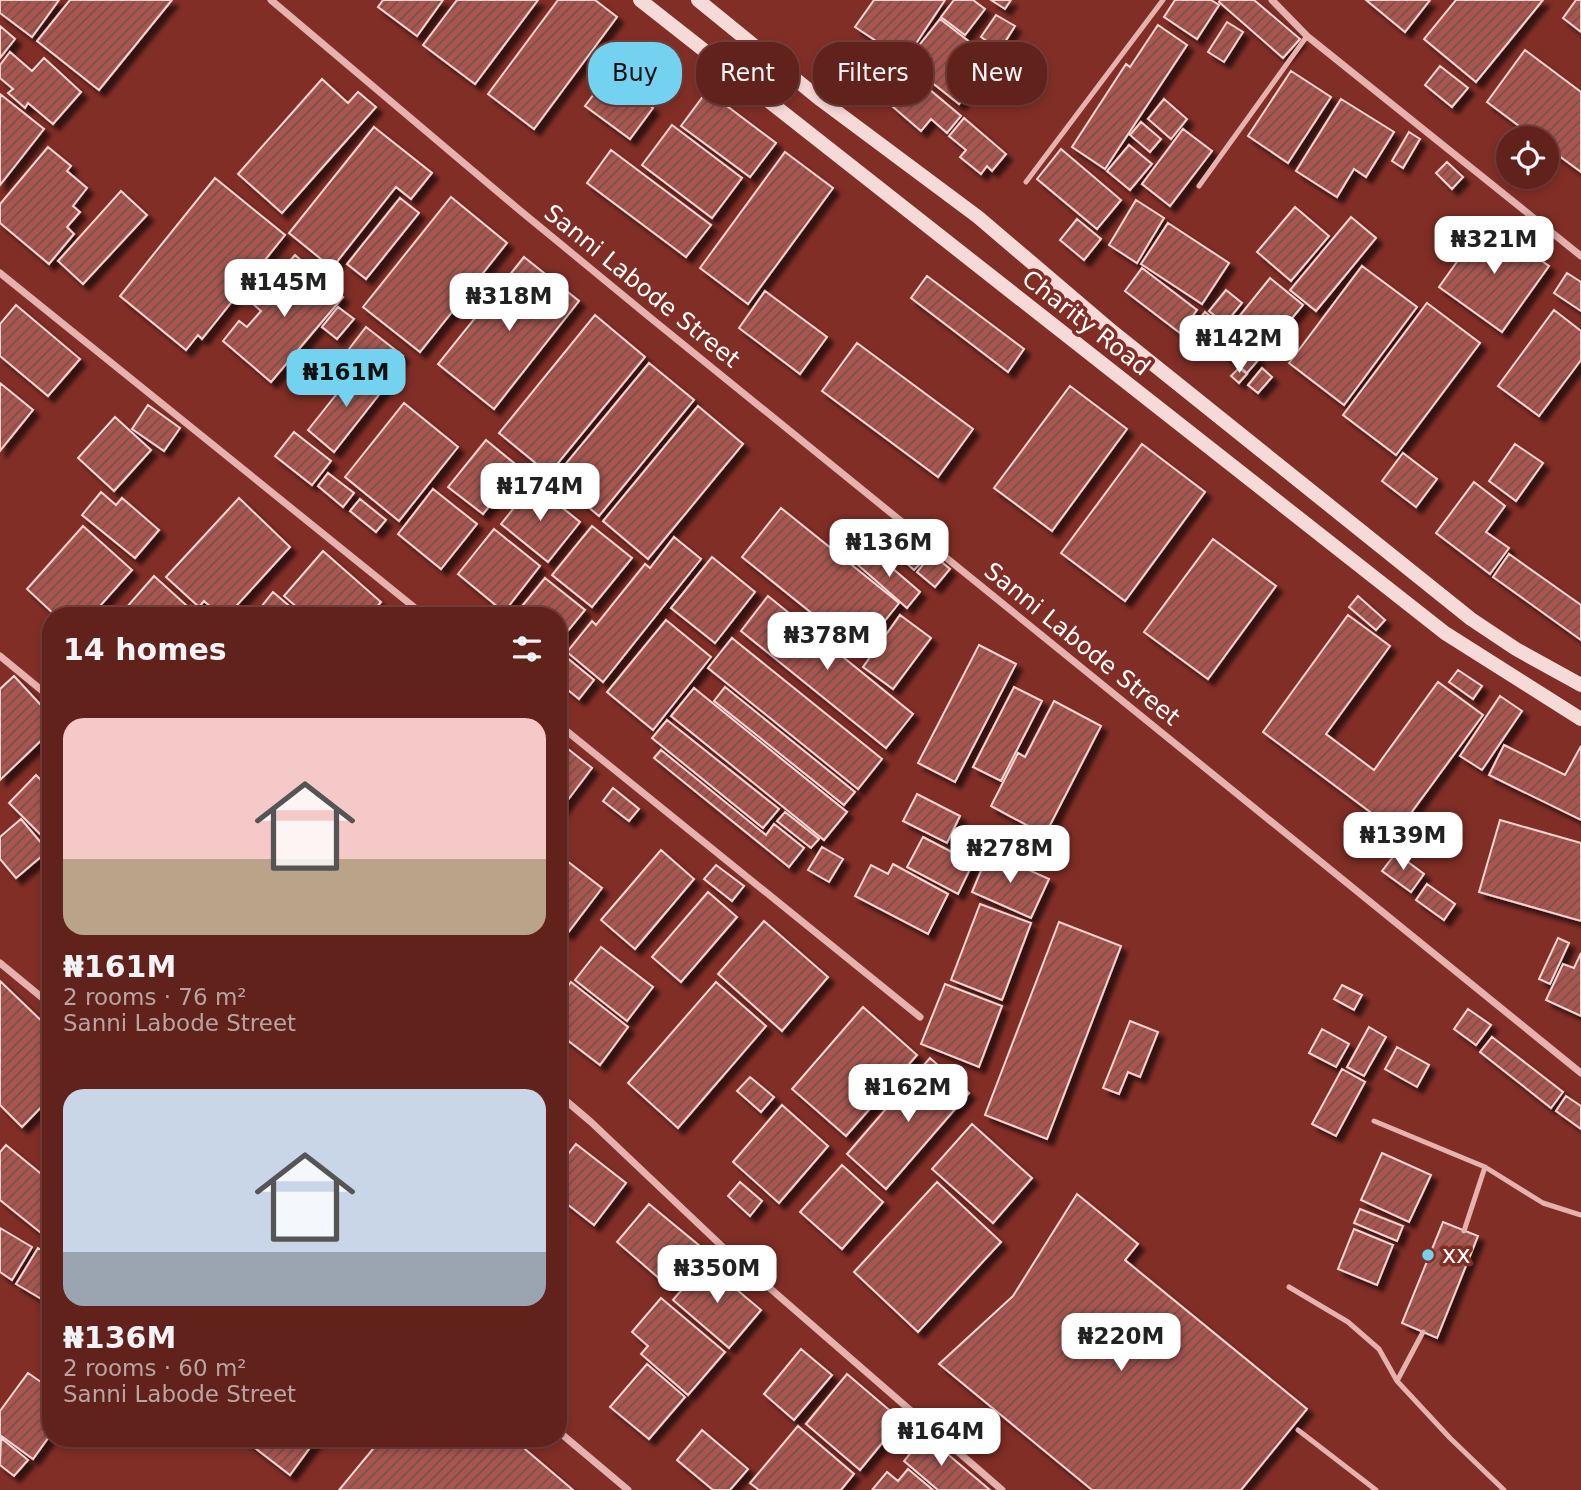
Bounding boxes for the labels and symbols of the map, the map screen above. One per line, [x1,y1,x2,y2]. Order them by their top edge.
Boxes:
street label: Sanni Labode Street [539,199,745,373]
pin: ₦321M [1445,216,1543,276]
pin: ₦145M [235,260,333,319]
street label: Charity Road [1016,264,1156,382]
pin: ₦318M [460,274,558,333]
pin: ₦142M [1190,316,1288,375]
pin: ₦161M [297,350,395,409]
pin: ₦174M [491,463,589,523]
pin: ₦136M [840,520,938,579]
street label: Sanni Labode Street [979,557,1185,731]
pin: ₦378M [778,612,876,672]
pin: ₦139M [1354,812,1452,872]
pin: ₦278M [961,826,1059,885]
pin: ₦162M [859,1064,957,1124]
place label: xx [1442,1241,1470,1269]
pin: ₦350M [668,1246,766,1305]
marker: xx [1420,1247,1436,1263]
pin: ₦220M [1072,1314,1170,1373]
pin: ₦164M [892,1408,990,1468]

